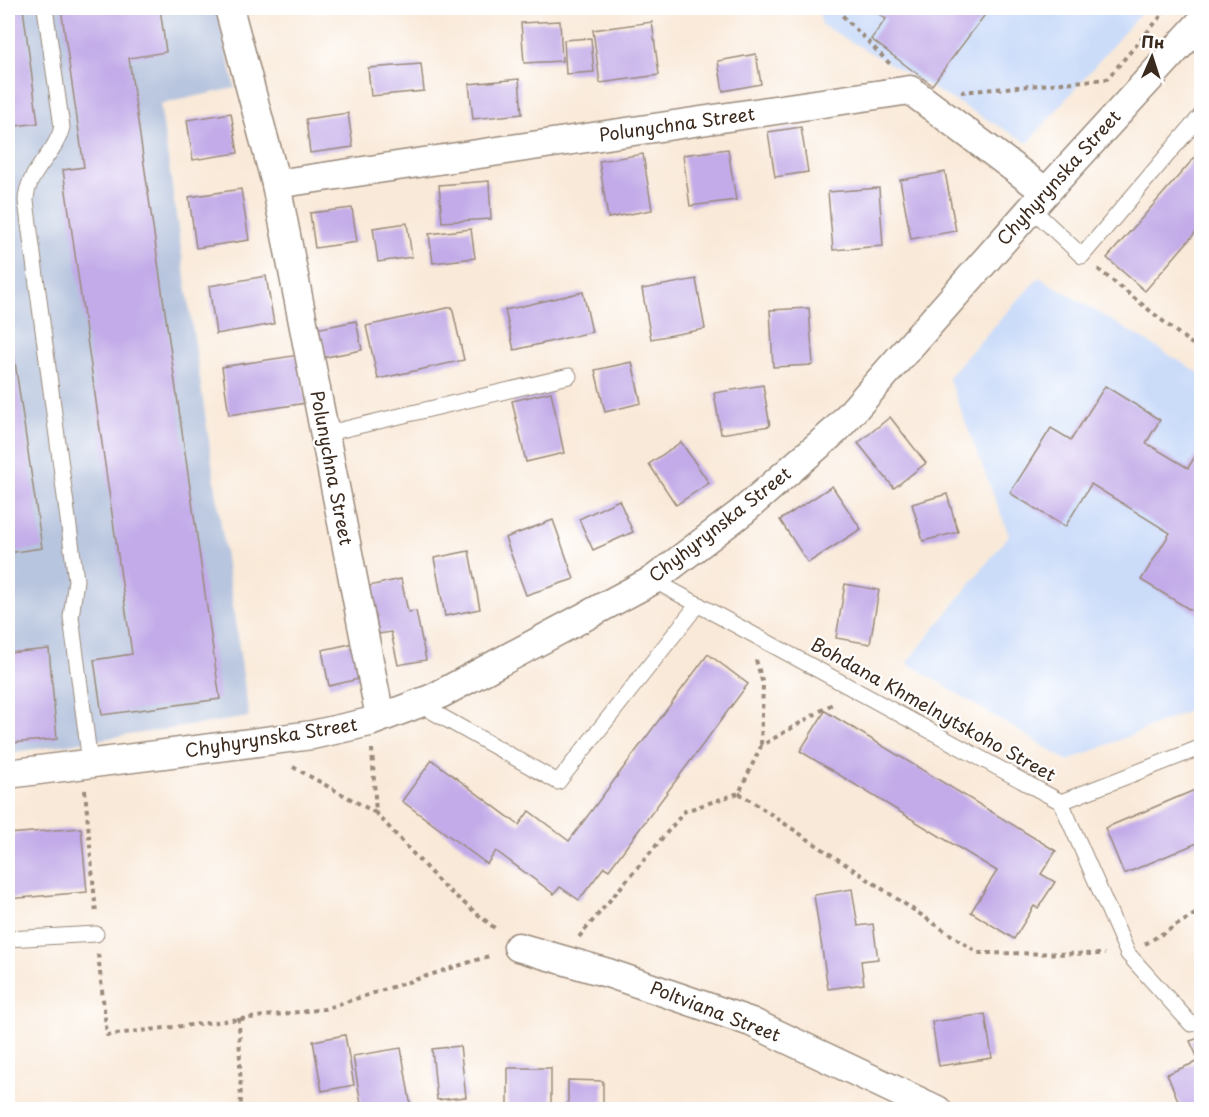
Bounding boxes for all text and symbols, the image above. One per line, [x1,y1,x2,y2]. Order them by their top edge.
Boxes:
north arrow [1122,27,1182,87]
text: Пн [1141,28,1165,54]
street label: Polunychna Street [597,99,756,148]
street label: Chyhyrynska Street [990,103,1126,251]
street label: Polunychna Street [304,388,361,547]
street label: Chyhyrynska Street [642,459,796,588]
street label: Bohdana Khmelnytskoho Street [806,630,1061,787]
street label: Chyhyrynska Street [183,710,359,763]
street label: Poltviana Street [646,973,785,1048]

